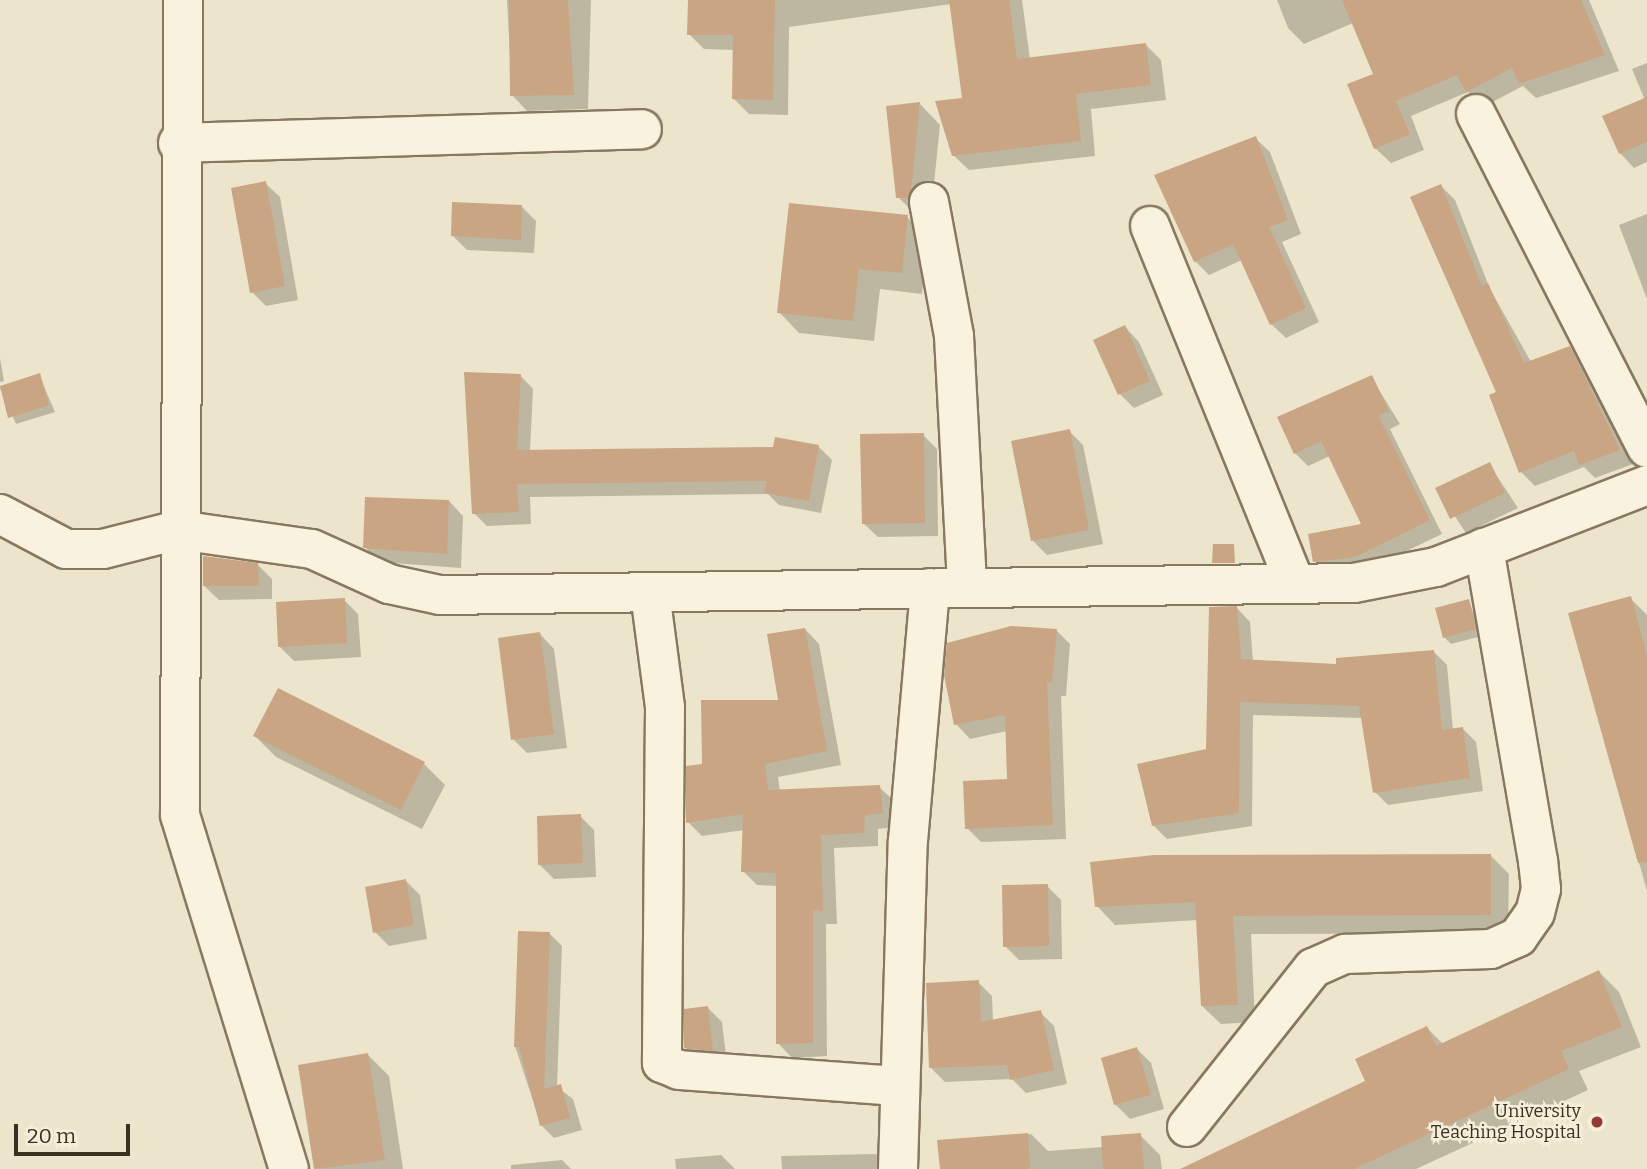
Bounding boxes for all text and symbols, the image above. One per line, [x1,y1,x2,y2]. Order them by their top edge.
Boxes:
place label: University Teaching Hospital [1431,1101,1581,1144]
scale bar [18,1110,133,1154]
marker: University Teaching Hospital [1587,1112,1607,1132]
text: 20 m [27,1123,76,1149]

